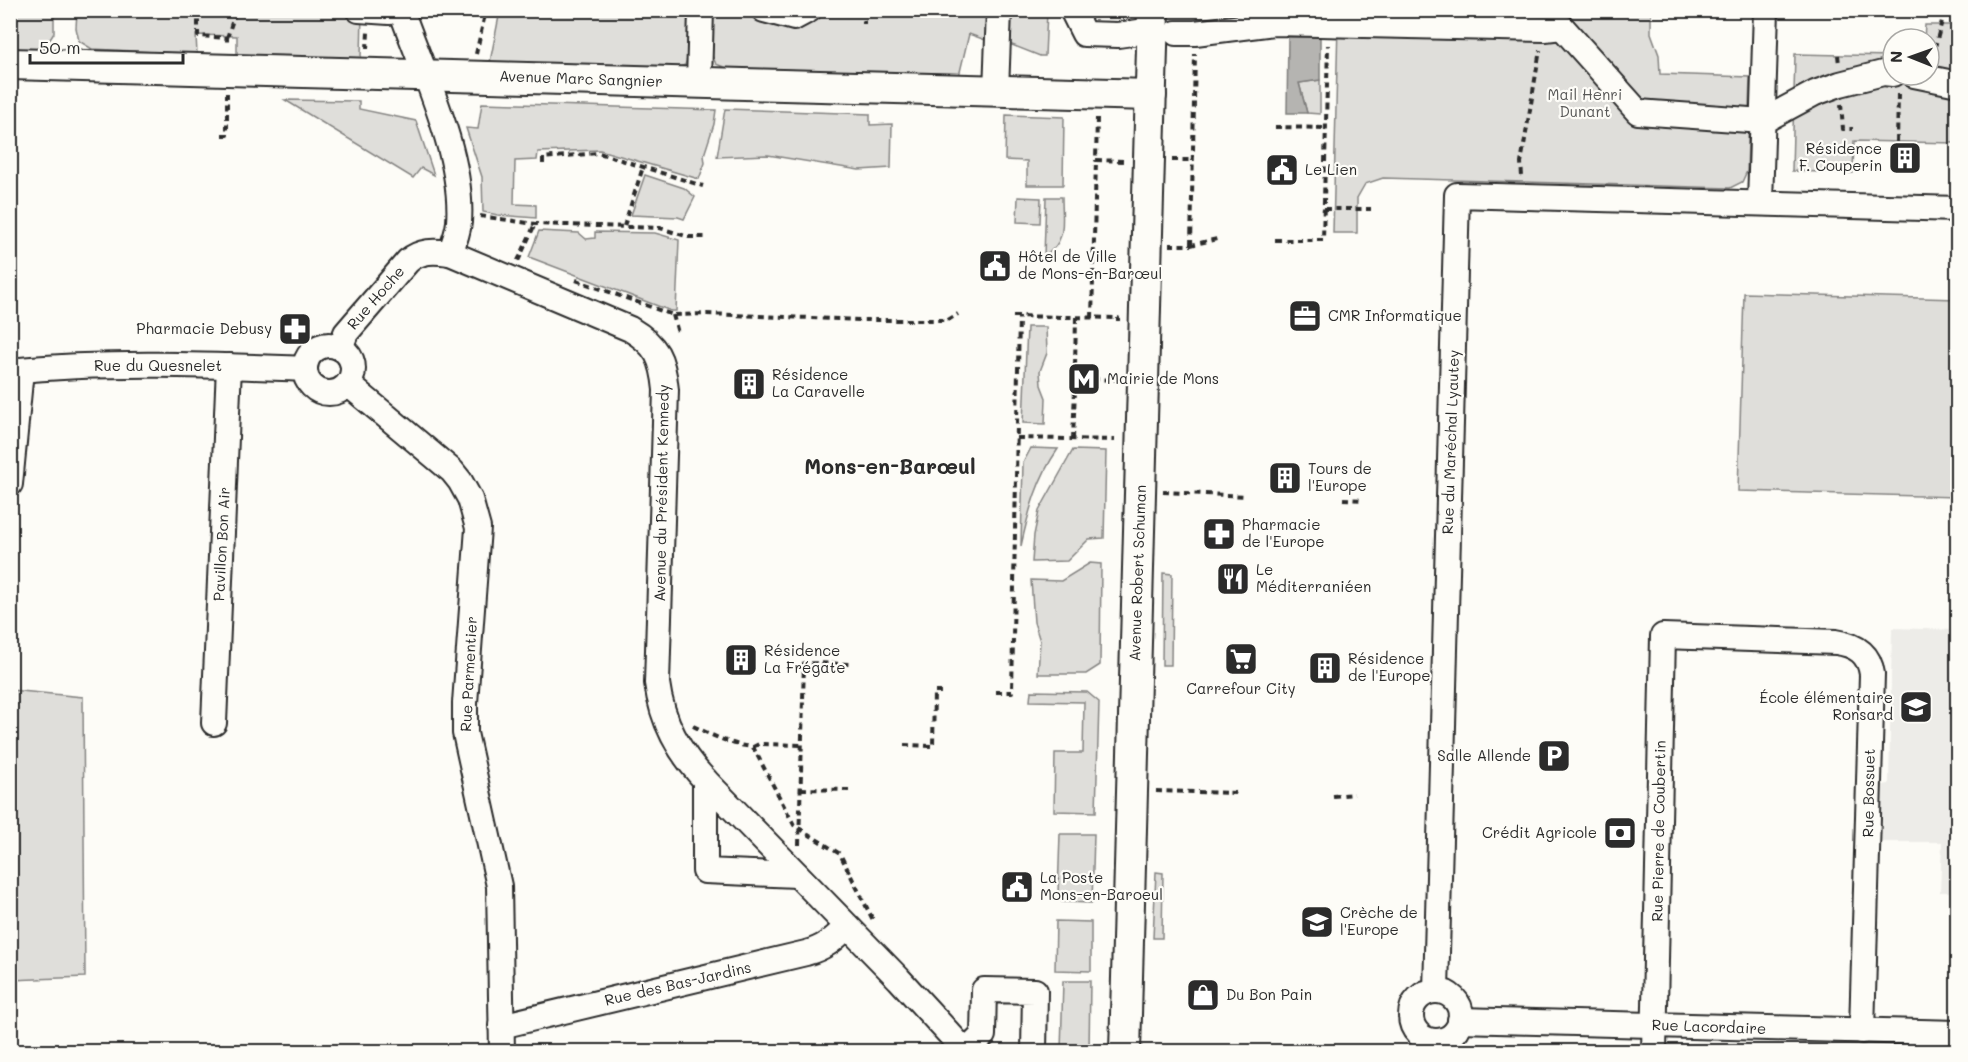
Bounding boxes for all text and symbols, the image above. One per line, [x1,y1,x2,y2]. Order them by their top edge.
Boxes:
scale bar [30,27,183,65]
north arrow [1881,27,1941,87]
text: 50 m [39,35,81,59]
text: N [1885,50,1906,63]
street label: Avenue Marc Sangnier [499,65,663,91]
park label: Mail Henri Dunant [1548,84,1622,121]
place label: Résidence F. Couperin [1799,138,1882,175]
building icon: Résidence F. Couperin [1887,140,1923,176]
public building icon: Le Lien [1264,152,1300,188]
place label: Le Lien [1305,159,1357,179]
place label: Hôtel de Ville de Mons-en-Barœul [1018,246,1162,283]
public building icon: Hôtel de Ville de Mons-en-Barœul [977,248,1013,284]
street label: Rue Hoche [342,261,408,333]
office icon: CMR Informatique [1287,298,1323,334]
place label: CMR Informatique [1328,305,1462,325]
pharmacy icon: Pharmacie Debusy [277,311,313,347]
place label: Pharmacie Debusy [136,318,272,338]
street label: Rue du Maréchal Lyautey [1437,349,1463,535]
street label: Rue du Quesnelet [94,355,222,375]
metro station icon: Mairie de Mons [1066,361,1102,397]
place label: Résidence La Caravelle [772,364,865,401]
building icon: Résidence La Caravelle [731,366,767,402]
place label: Mairie de Mons [1107,368,1219,388]
street label: Avenue du Président Kennedy [649,384,673,602]
district label: Mons-en-Barœul [804,452,976,479]
place label: Tours de l'Europe [1308,458,1372,495]
building icon: Tours de l'Europe [1267,460,1303,496]
street label: Avenue Robert Schuman [1124,484,1150,662]
street label: Pavillon Bon Air [208,486,234,602]
place label: Pharmacie de l'Europe [1242,514,1324,551]
pharmacy icon: Pharmacie de l'Europe [1201,516,1237,552]
place label: Le Méditerraniéen [1256,559,1371,596]
restaurant icon: Le Méditerraniéen [1215,561,1251,597]
street label: Rue Parmentier [455,616,481,732]
place label: Résidence La Frégate [764,640,845,677]
supermarket icon: Carrefour City [1223,641,1259,677]
building icon: Résidence La Frégate [723,642,759,678]
place label: Résidence de l'Europe [1348,648,1430,685]
building icon: Résidence de l'Europe [1307,650,1343,686]
place label: Carrefour City [1186,678,1296,698]
place label: École élémentaire Ronsard [1760,687,1893,724]
school or university icon: École élémentaire Ronsard [1898,689,1934,725]
parking icon: Salle Allende [1536,738,1572,774]
street label: Rue Pierre de Coubertin [1646,740,1670,922]
place label: Salle Allende [1437,745,1531,765]
street label: Rue Bossuet [1857,748,1879,838]
bank icon: Crédit Agricole [1602,815,1638,851]
place label: Crédit Agricole [1482,822,1597,842]
place label: La Poste Mons-en-Baroeul [1040,867,1163,904]
public building icon: La Poste Mons-en-Baroeul [999,869,1035,905]
place label: Crèche de l'Europe [1340,902,1418,939]
school or university icon: Crèche de l'Europe [1299,904,1335,940]
street label: Rue des Bas-Jardins [603,956,753,1010]
shop icon: Du Bon Pain [1185,977,1221,1013]
place label: Du Bon Pain [1226,984,1312,1004]
street label: Rue Lacordaire [1651,1014,1767,1038]

